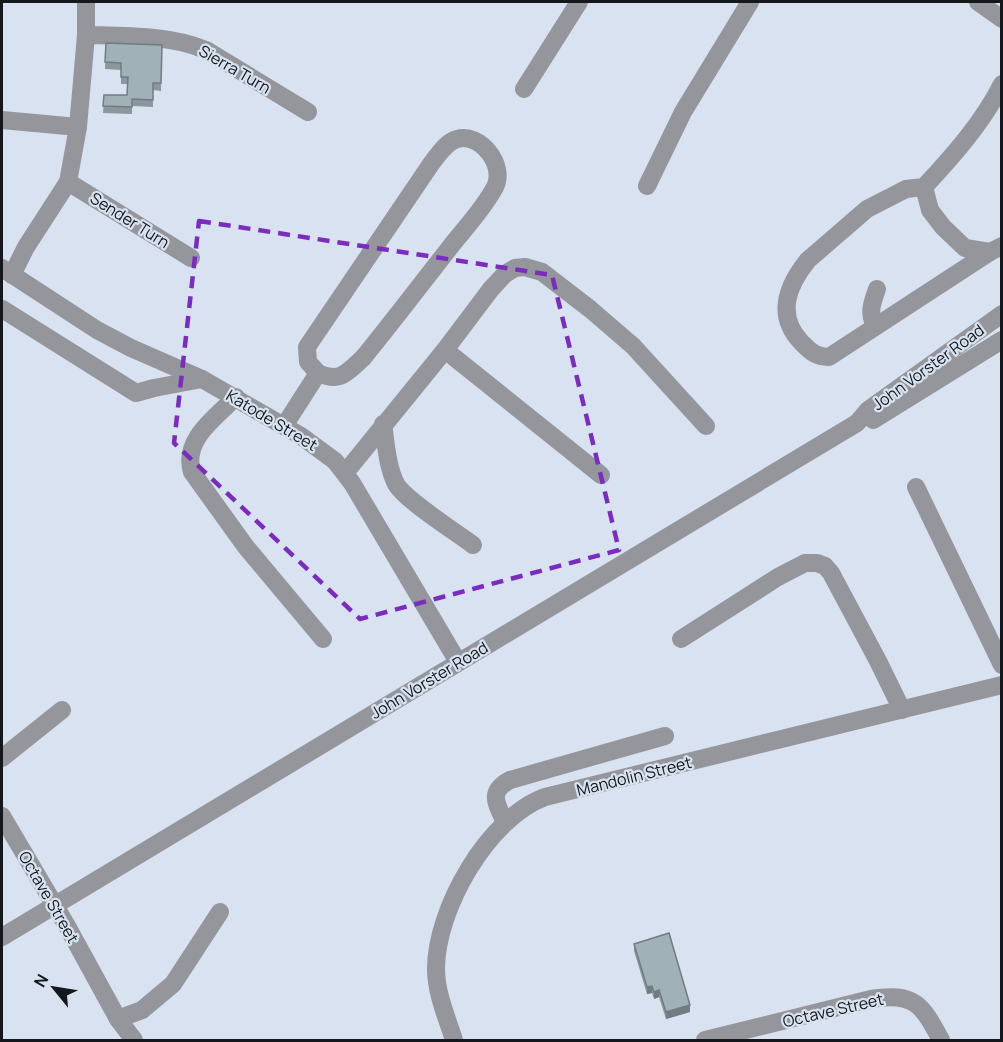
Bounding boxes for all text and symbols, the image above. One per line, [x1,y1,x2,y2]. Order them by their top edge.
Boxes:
street label: Sierra Turn [195,40,275,98]
street label: Sender Turn [86,187,174,253]
street label: John Vorster Road [868,319,988,415]
street label: Katode Street [222,384,322,456]
street label: John Vorster Road [366,636,492,724]
street label: Mandolin Street [574,751,694,801]
street label: Octave Street [14,847,84,947]
north arrow [24,958,84,1018]
text: N [29,970,53,991]
street label: Octave Street [780,988,886,1032]

